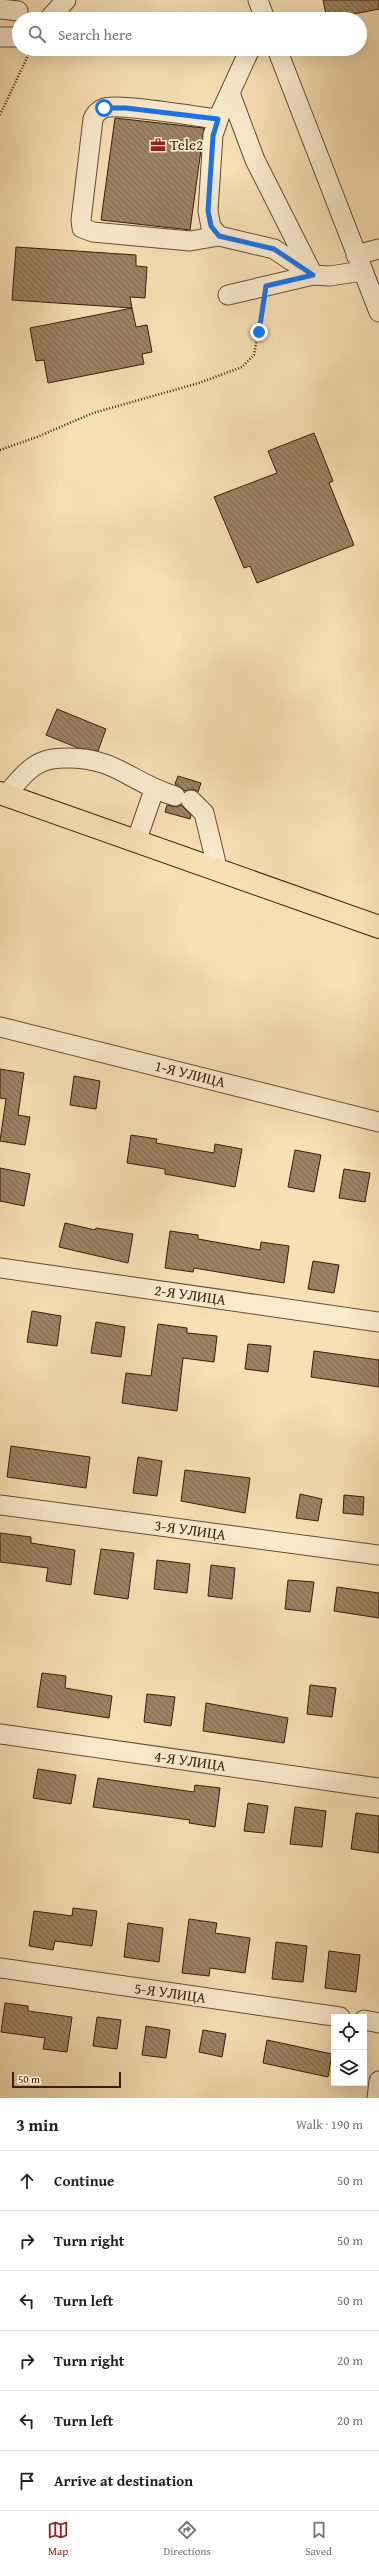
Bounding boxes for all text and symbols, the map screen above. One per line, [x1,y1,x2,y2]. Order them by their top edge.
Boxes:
search box [12,12,367,56]
icon: search [26,23,48,45]
text: Search here [58,24,132,45]
route start [95,99,113,117]
place label: Tele2 [170,134,203,155]
office icon: Tele2 [149,136,167,154]
route end [250,323,268,341]
street label: 1-Я УЛИЦА [153,1055,228,1092]
street label: 2-Я УЛИЦА [153,1279,227,1310]
street label: 3-Я УЛИЦА [153,1514,227,1545]
street label: 4-Я УЛИЦА [153,1745,227,1776]
street label: 5-Я УЛИЦА [133,1977,207,2008]
map controls [331,2014,367,2086]
button: locate [331,2014,367,2050]
button: layers [331,2050,367,2086]
scale bar [12,2070,121,2089]
text: 50 m [18,2071,40,2087]
text: 3 min [16,2112,58,2137]
text: Walk · 190 m [296,2115,363,2134]
icon: ahead [16,2170,38,2192]
text: Continue [54,2170,115,2191]
text: 50 m [337,2171,363,2190]
icon: right [16,2230,38,2252]
text: Turn right [54,2230,125,2251]
text: 50 m [337,2231,363,2250]
icon: left [16,2290,38,2312]
text: Turn left [54,2290,113,2311]
text: 50 m [337,2291,363,2310]
icon: right [16,2350,38,2372]
text: Turn right [54,2350,125,2371]
text: 20 m [337,2351,363,2370]
icon: left [16,2410,38,2432]
text: Turn left [54,2410,113,2431]
text: 20 m [337,2411,363,2430]
icon: arrive [16,2470,38,2492]
text: Arrive at destination [54,2470,193,2491]
tab: Map [47,2519,69,2559]
tab: Directions [164,2519,211,2559]
tab: Saved [305,2519,332,2559]

